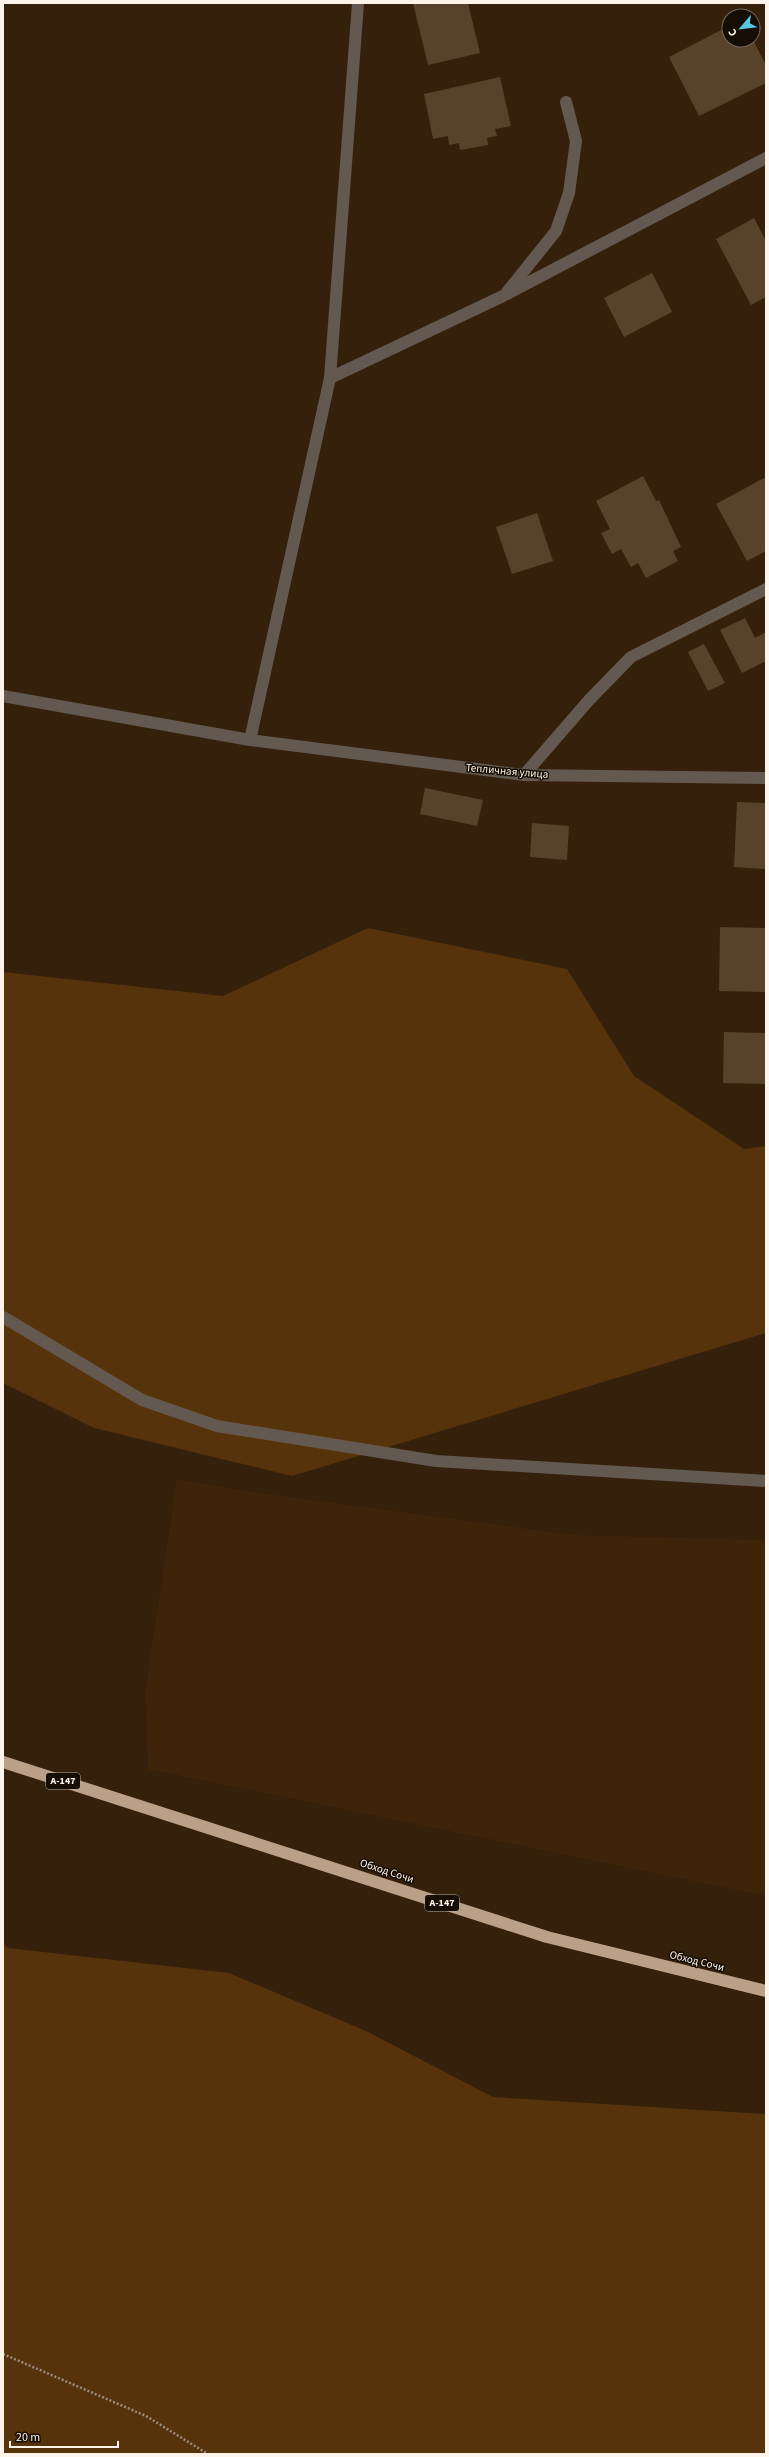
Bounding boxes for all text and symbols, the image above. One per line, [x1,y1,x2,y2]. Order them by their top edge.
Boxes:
north arrow [721,8,761,48]
text: С [724,26,741,39]
street label: Тепличная улица [465,760,549,782]
road number: А-147 [46,1773,80,1789]
street label: Обход Сочи [358,1855,416,1887]
road number: А-147 [425,1895,459,1911]
street label: Обход Сочи [668,1947,726,1975]
scale bar [10,2423,118,2449]
text: 20 m [16,2429,40,2446]

